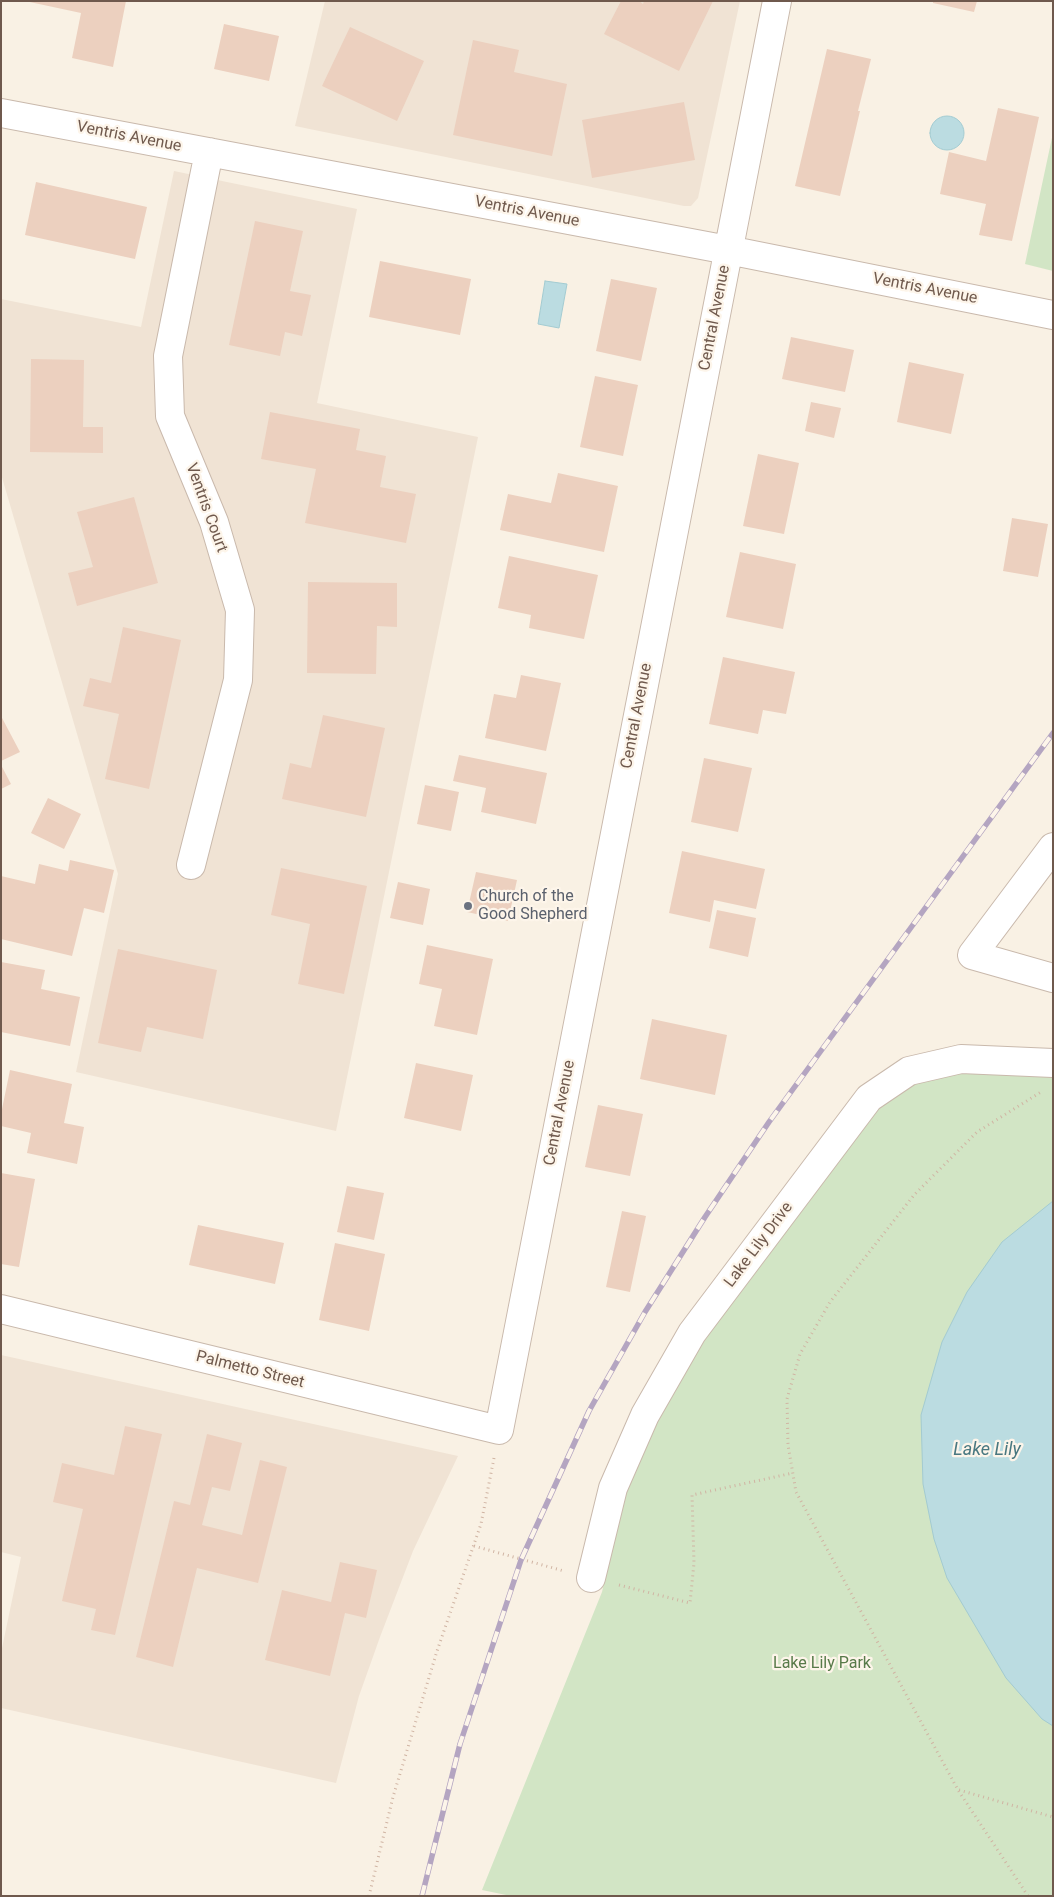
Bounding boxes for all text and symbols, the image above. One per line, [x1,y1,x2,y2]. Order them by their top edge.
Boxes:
street label: Ventris Avenue [75,117,183,157]
street label: Ventris Avenue [473,192,581,232]
street label: Central Avenue [695,264,735,372]
street label: Ventris Avenue [871,269,979,309]
street label: Ventris Court [181,461,231,555]
street label: Central Avenue [617,662,657,770]
place label: Church of the Good Shepherd [478,887,588,925]
marker: Church of the Good Shepherd [462,900,474,912]
street label: Central Avenue [540,1059,580,1167]
street label: Lake Lily Drive [721,1199,797,1291]
street label: Palmetto Street [194,1347,306,1393]
water label: Lake Lily [953,1439,1021,1461]
park label: Lake Lily Park [773,1654,871,1674]

